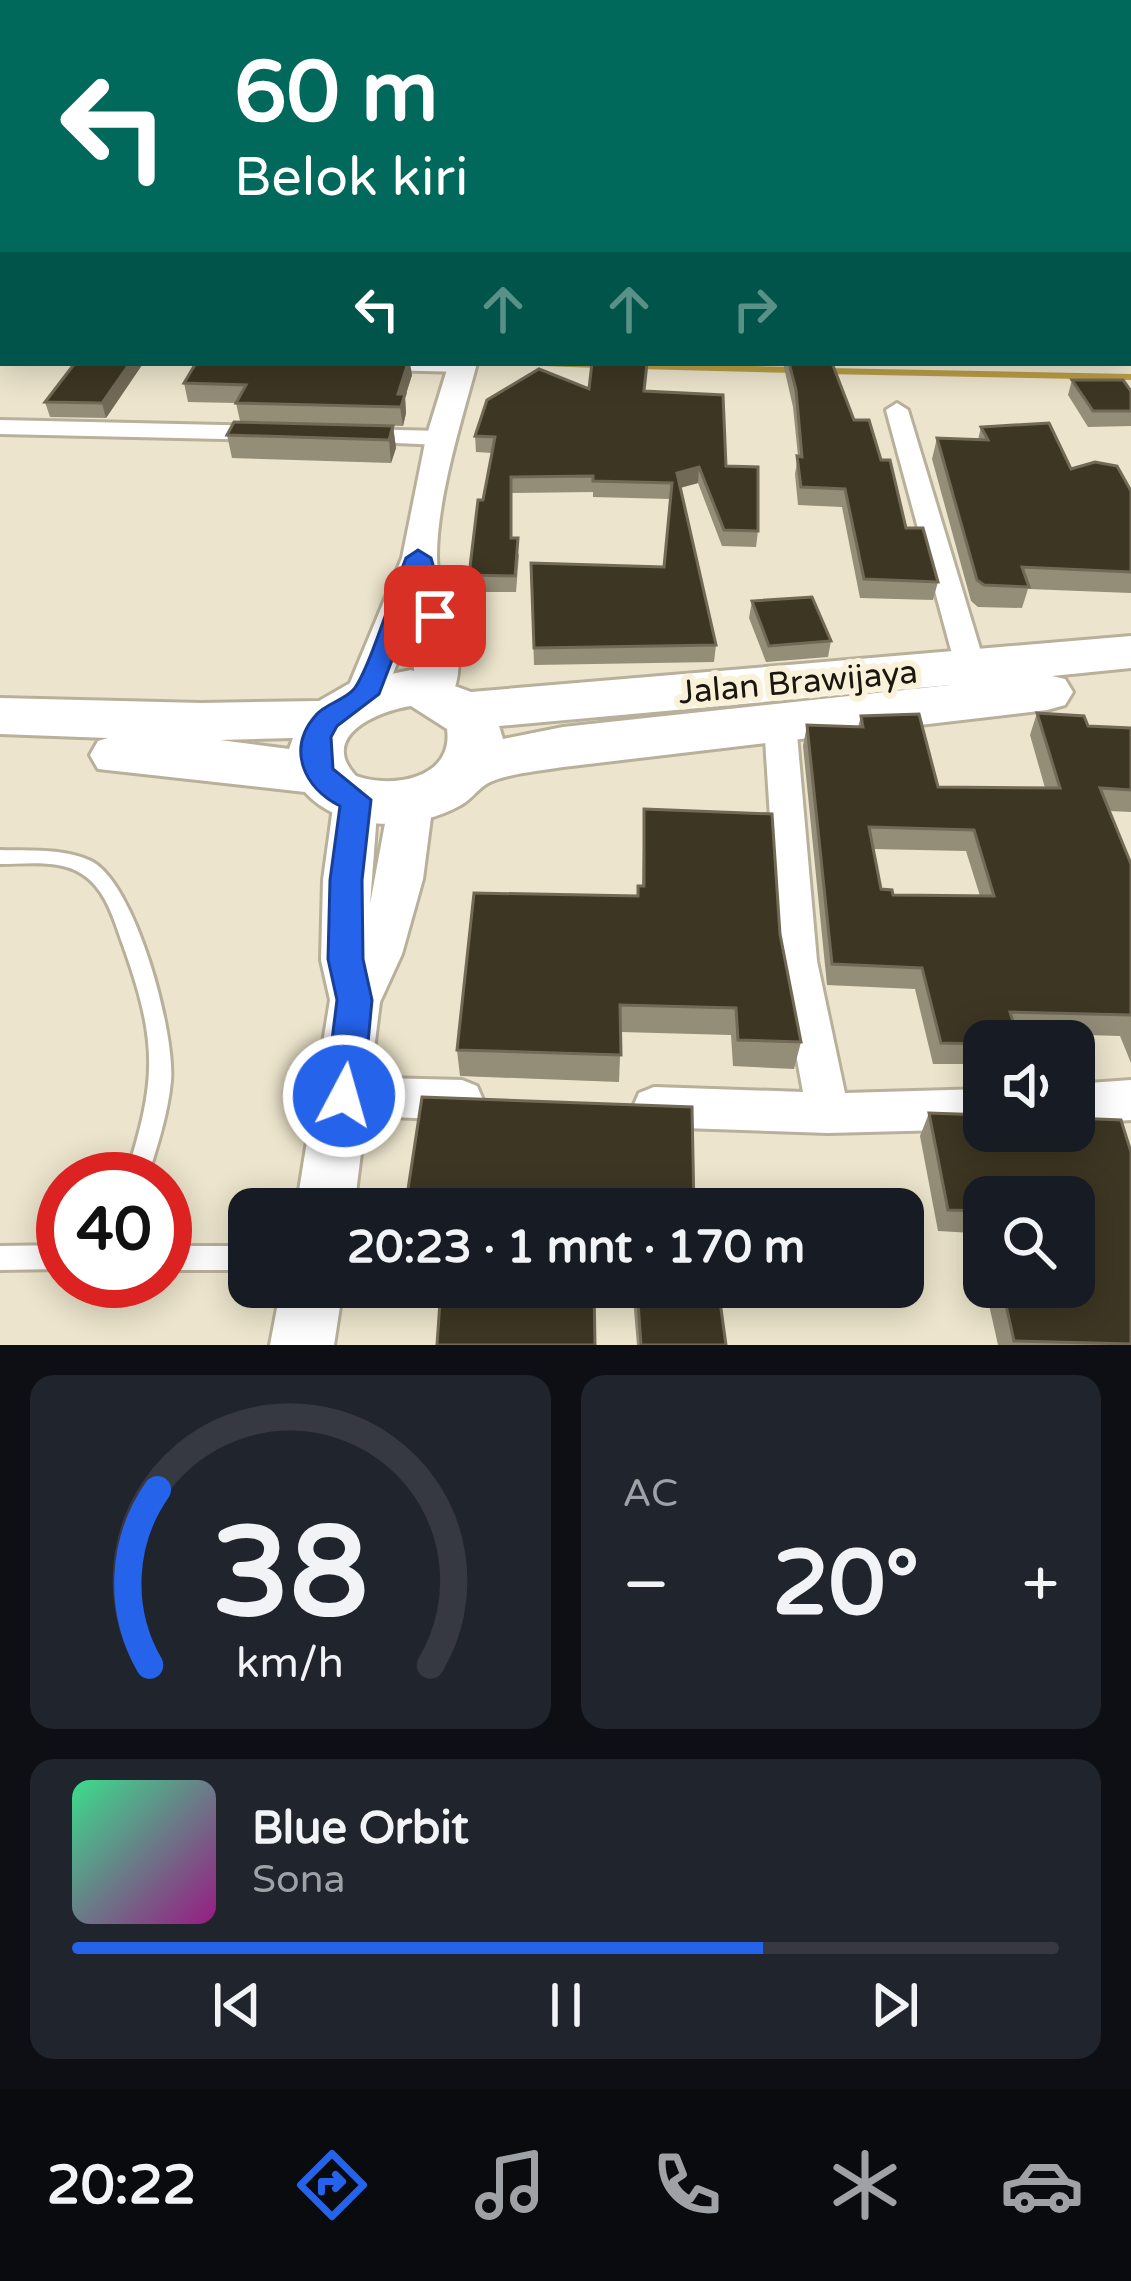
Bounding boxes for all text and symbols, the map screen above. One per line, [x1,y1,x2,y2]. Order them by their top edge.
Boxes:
text: 60 m [234,43,438,144]
icon: left [36,48,192,204]
text: Belok kiri [234,145,468,210]
icon: left [344,276,410,342]
icon: ahead [470,276,536,342]
icon: ahead [596,276,662,342]
icon: right [722,276,788,342]
pin [384,565,486,667]
icon: arrive [402,583,468,649]
street label: Jalan Brawijaya [677,653,919,712]
map controls [963,1020,1095,1308]
button: sound [963,1020,1095,1152]
position arrow [281,1033,407,1159]
speed limit sign: 40 [36,1152,192,1308]
button: search [963,1176,1095,1308]
text: 20:23 · 1 mnt · 170 m [347,1221,805,1275]
text: AC [623,1470,678,1517]
text: 38 [212,1499,369,1650]
text: 20° [772,1530,919,1639]
text: − [623,1545,670,1625]
text: + [1022,1545,1059,1625]
text: km/h [236,1638,344,1689]
text: Blue Orbit [252,1802,469,1856]
text: Sona [252,1856,345,1903]
icon: previous [204,1972,270,2038]
icon: pause [533,1972,599,2038]
icon: next [862,1972,928,2038]
icon: directions [290,2143,374,2227]
icon: music [468,2143,552,2227]
icon: phone [645,2143,729,2227]
icon: climate [823,2143,907,2227]
icon: car [1000,2143,1084,2227]
text: 20:22 [47,2153,196,2218]

